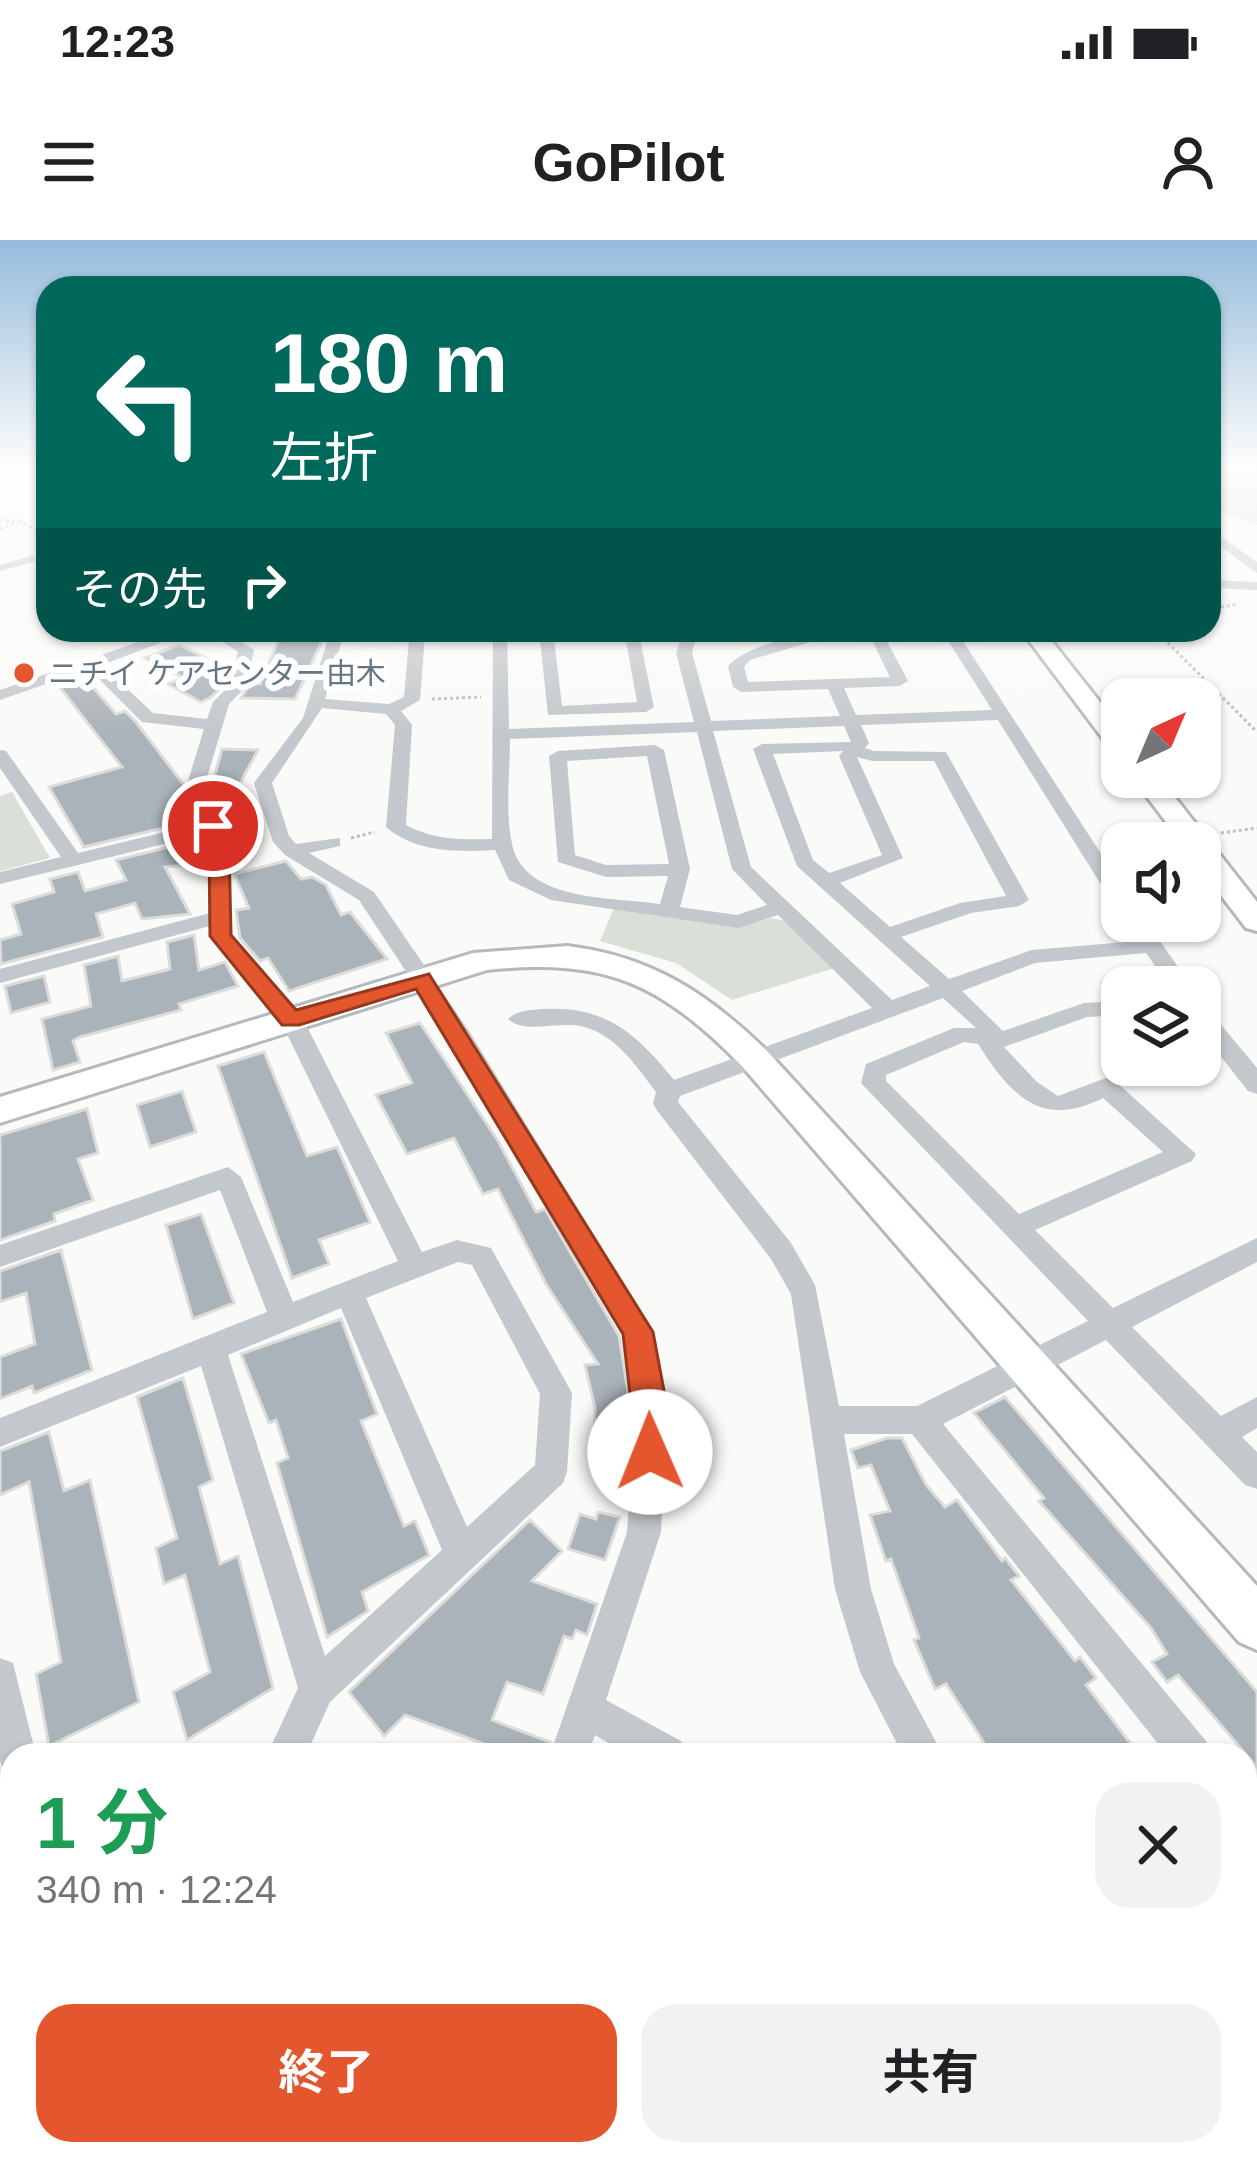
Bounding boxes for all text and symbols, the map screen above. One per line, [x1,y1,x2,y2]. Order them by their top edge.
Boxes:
text: 12:23 [60,16,175,67]
icon: menu [36,129,102,195]
icon: person [1155,129,1221,195]
text: GoPilot [533,132,724,192]
text: 180 m [270,316,508,410]
icon: left [72,324,228,480]
text: 左折 [270,428,378,488]
icon: right [231,552,297,618]
text: その先 [72,564,207,615]
place label: ニチイ ケアセンター由木 [48,657,386,690]
marker: ニチイ ケアセンター由木 [11,660,37,686]
north arrow [1101,678,1221,798]
map controls [1101,678,1221,1086]
pin [162,775,264,877]
icon: arrive [180,793,246,859]
button: sound [1101,822,1221,942]
button: layers [1101,966,1221,1086]
position arrow [587,1389,713,1515]
button: close [1095,1782,1221,1908]
text: 1 分 [36,1783,168,1863]
text: 340 m · 12:24 [36,1868,277,1911]
button: 終了 [36,2004,617,2142]
button: 共有 [641,2004,1221,2142]

